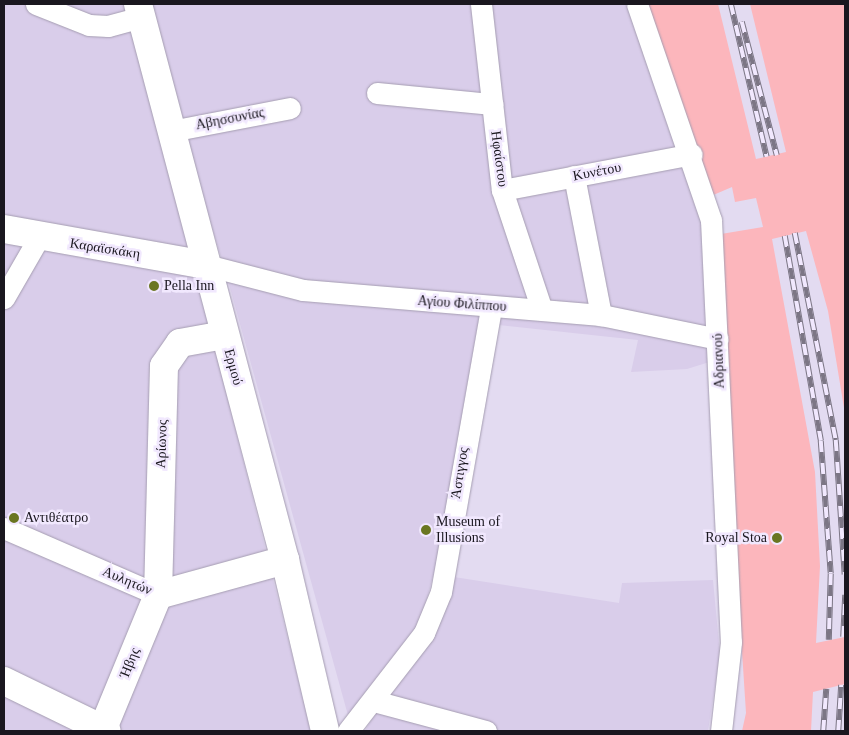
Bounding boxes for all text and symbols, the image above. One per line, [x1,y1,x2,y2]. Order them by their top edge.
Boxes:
street label: Αβησσυνίας [194,104,266,134]
street label: Ηφαίστου [487,130,511,188]
street label: Κυνέτου [571,159,623,185]
street label: Καραϊσκάκη [69,235,141,263]
place label: Pella Inn [164,278,214,294]
marker: Pella Inn [148,280,160,292]
street label: Αγίου Φιλίππου [417,293,507,315]
street label: Αδριανού [710,333,728,389]
street label: Ερμού [220,347,246,387]
street label: Αρίωνος [153,419,171,469]
street label: Άστιγγος [448,446,472,500]
place label: Αντιθέατρο [24,510,88,526]
marker: Αντιθέατρο [8,512,20,524]
place label: Museum of Illusions [436,514,500,546]
marker: Museum of Illusions [420,524,432,536]
place label: Royal Stoa [705,530,767,546]
marker: Royal Stoa [771,532,783,544]
street label: Αυλητών [100,563,154,599]
street label: Ήβης [116,645,144,681]

